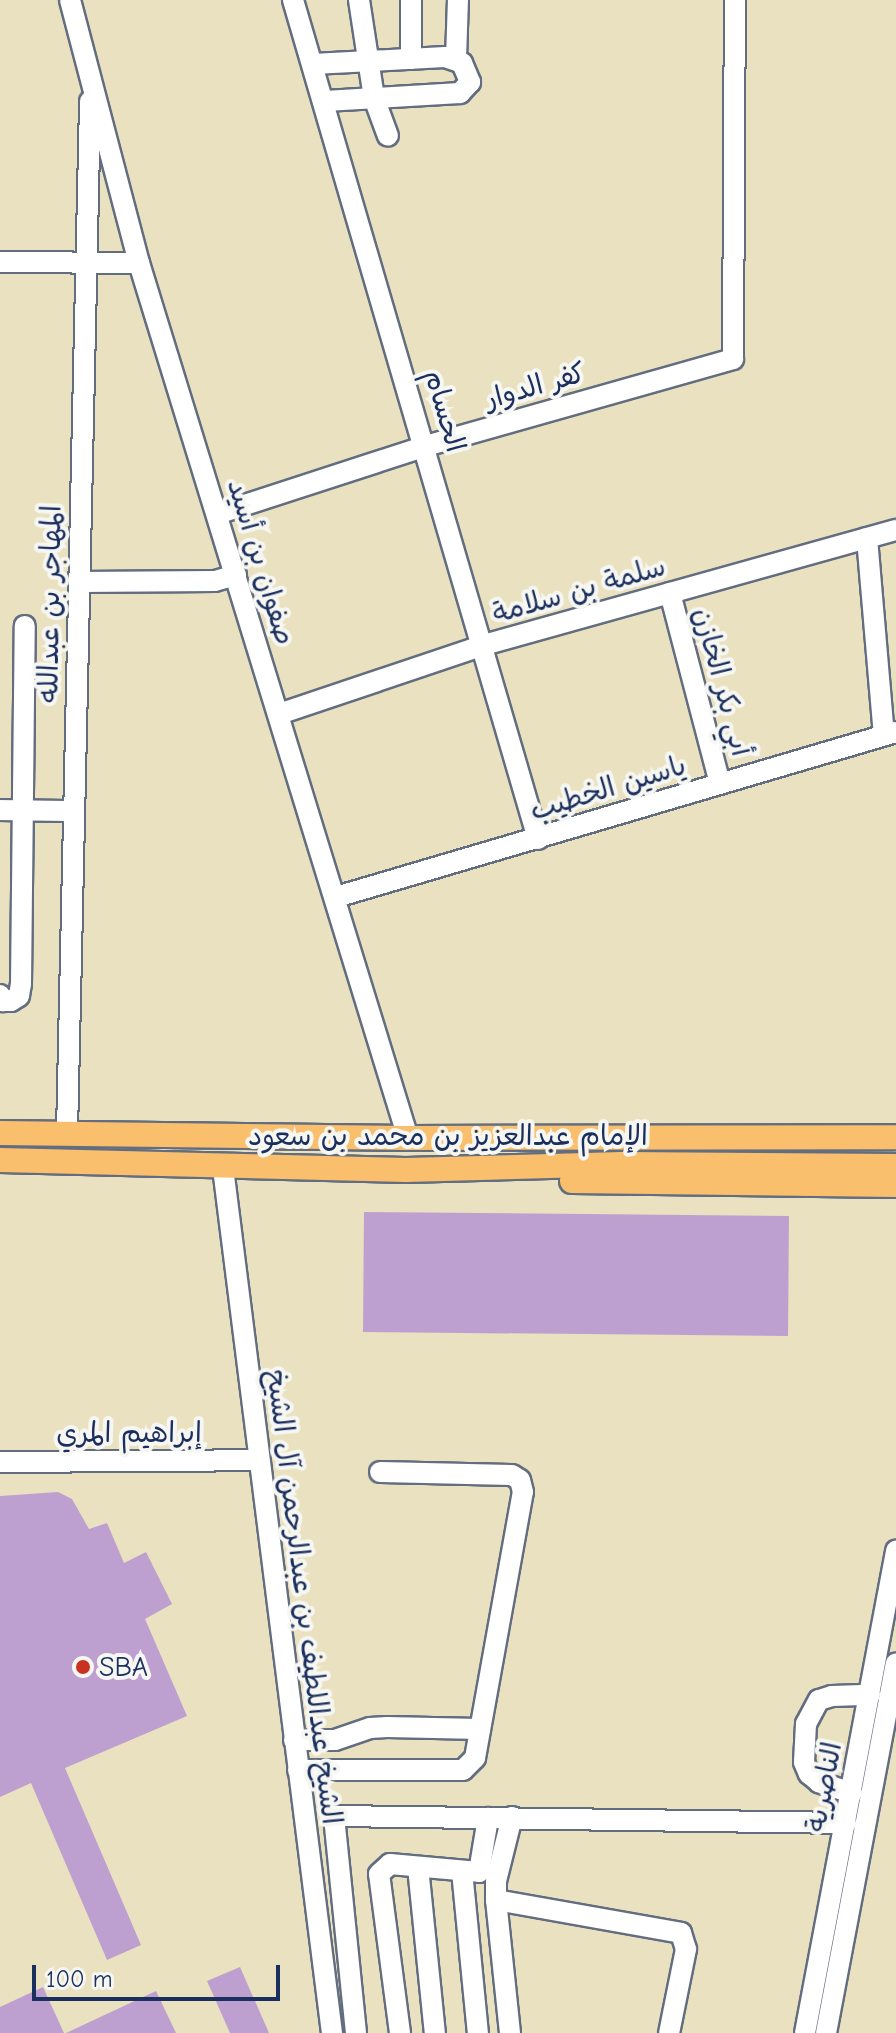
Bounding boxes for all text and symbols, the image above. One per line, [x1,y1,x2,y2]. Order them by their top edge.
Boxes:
street label: كفر الدوار [481,356,589,416]
street label: الحسام [417,366,473,456]
street label: صفوان بن أسيد [220,475,302,649]
street label: المهاجر بن عبدالله [31,505,69,703]
street label: سلمة بن سلامة [489,549,669,631]
street label: أبي بكر الخازن [686,604,758,760]
street label: ياسين الخطيب [526,748,690,828]
street label: الإمام عبدالعزيز بن محمد بن سعود [248,1119,648,1153]
street label: الشيخ عبداللطيف بن عبدالرحمن آل الشيخ [259,1368,349,1826]
street label: إبراهيم المري [56,1416,202,1450]
place label: SBA [99,1650,148,1684]
marker: SBA [74,1658,92,1676]
street label: الناصرية [799,1739,849,1835]
scale bar [36,1949,284,1999]
text: 100 m [46,1965,113,1993]

